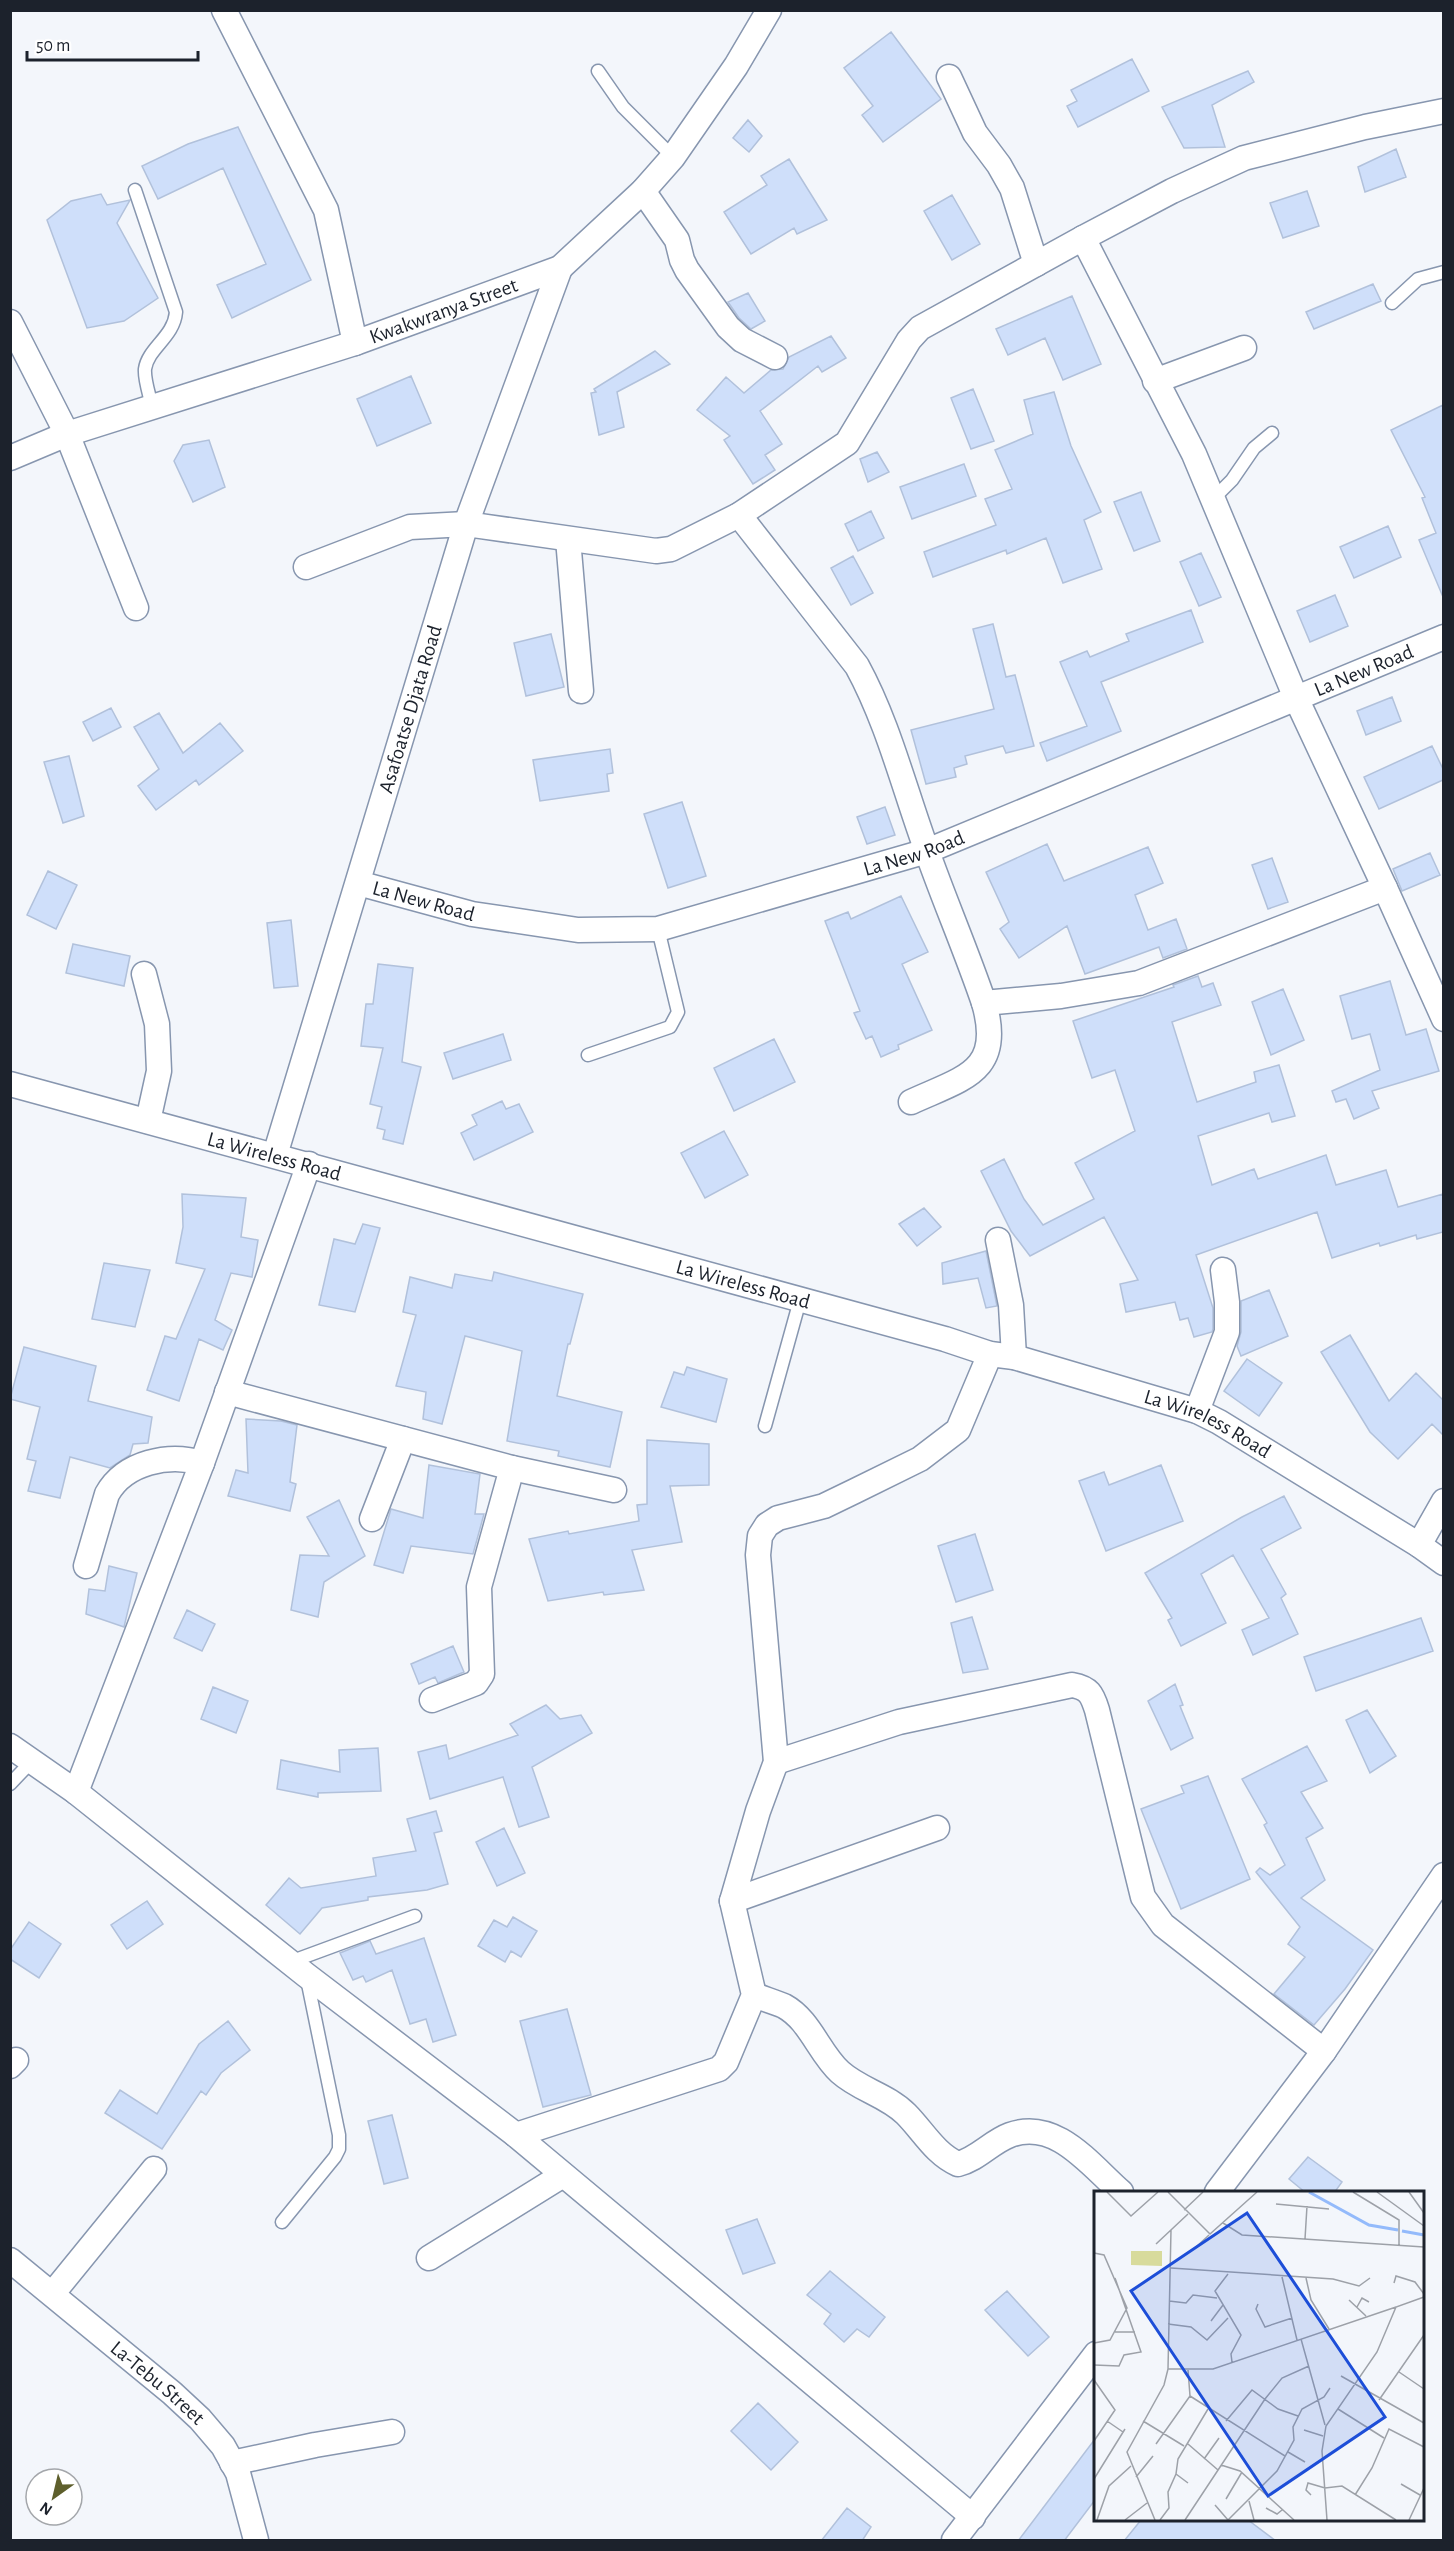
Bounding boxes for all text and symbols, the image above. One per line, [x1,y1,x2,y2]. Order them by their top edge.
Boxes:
scale bar [27,24,198,62]
text: 50 m [36,37,70,55]
street label: Kwakwranya Street [367,274,521,347]
street label: Asafoatse Djata Road [375,622,445,795]
street label: La New Road [1311,640,1416,700]
street label: La New Road [861,826,967,879]
street label: La New Road [370,877,477,925]
street label: La Wireless Road [205,1128,344,1184]
street label: La Wireless Road [674,1256,813,1312]
street label: La Wireless Road [1142,1385,1275,1462]
inset map [1094,2191,1424,2521]
street label: La-Tebu Street [107,2337,209,2429]
north arrow [24,2467,84,2527]
text: N [37,2499,55,2518]

